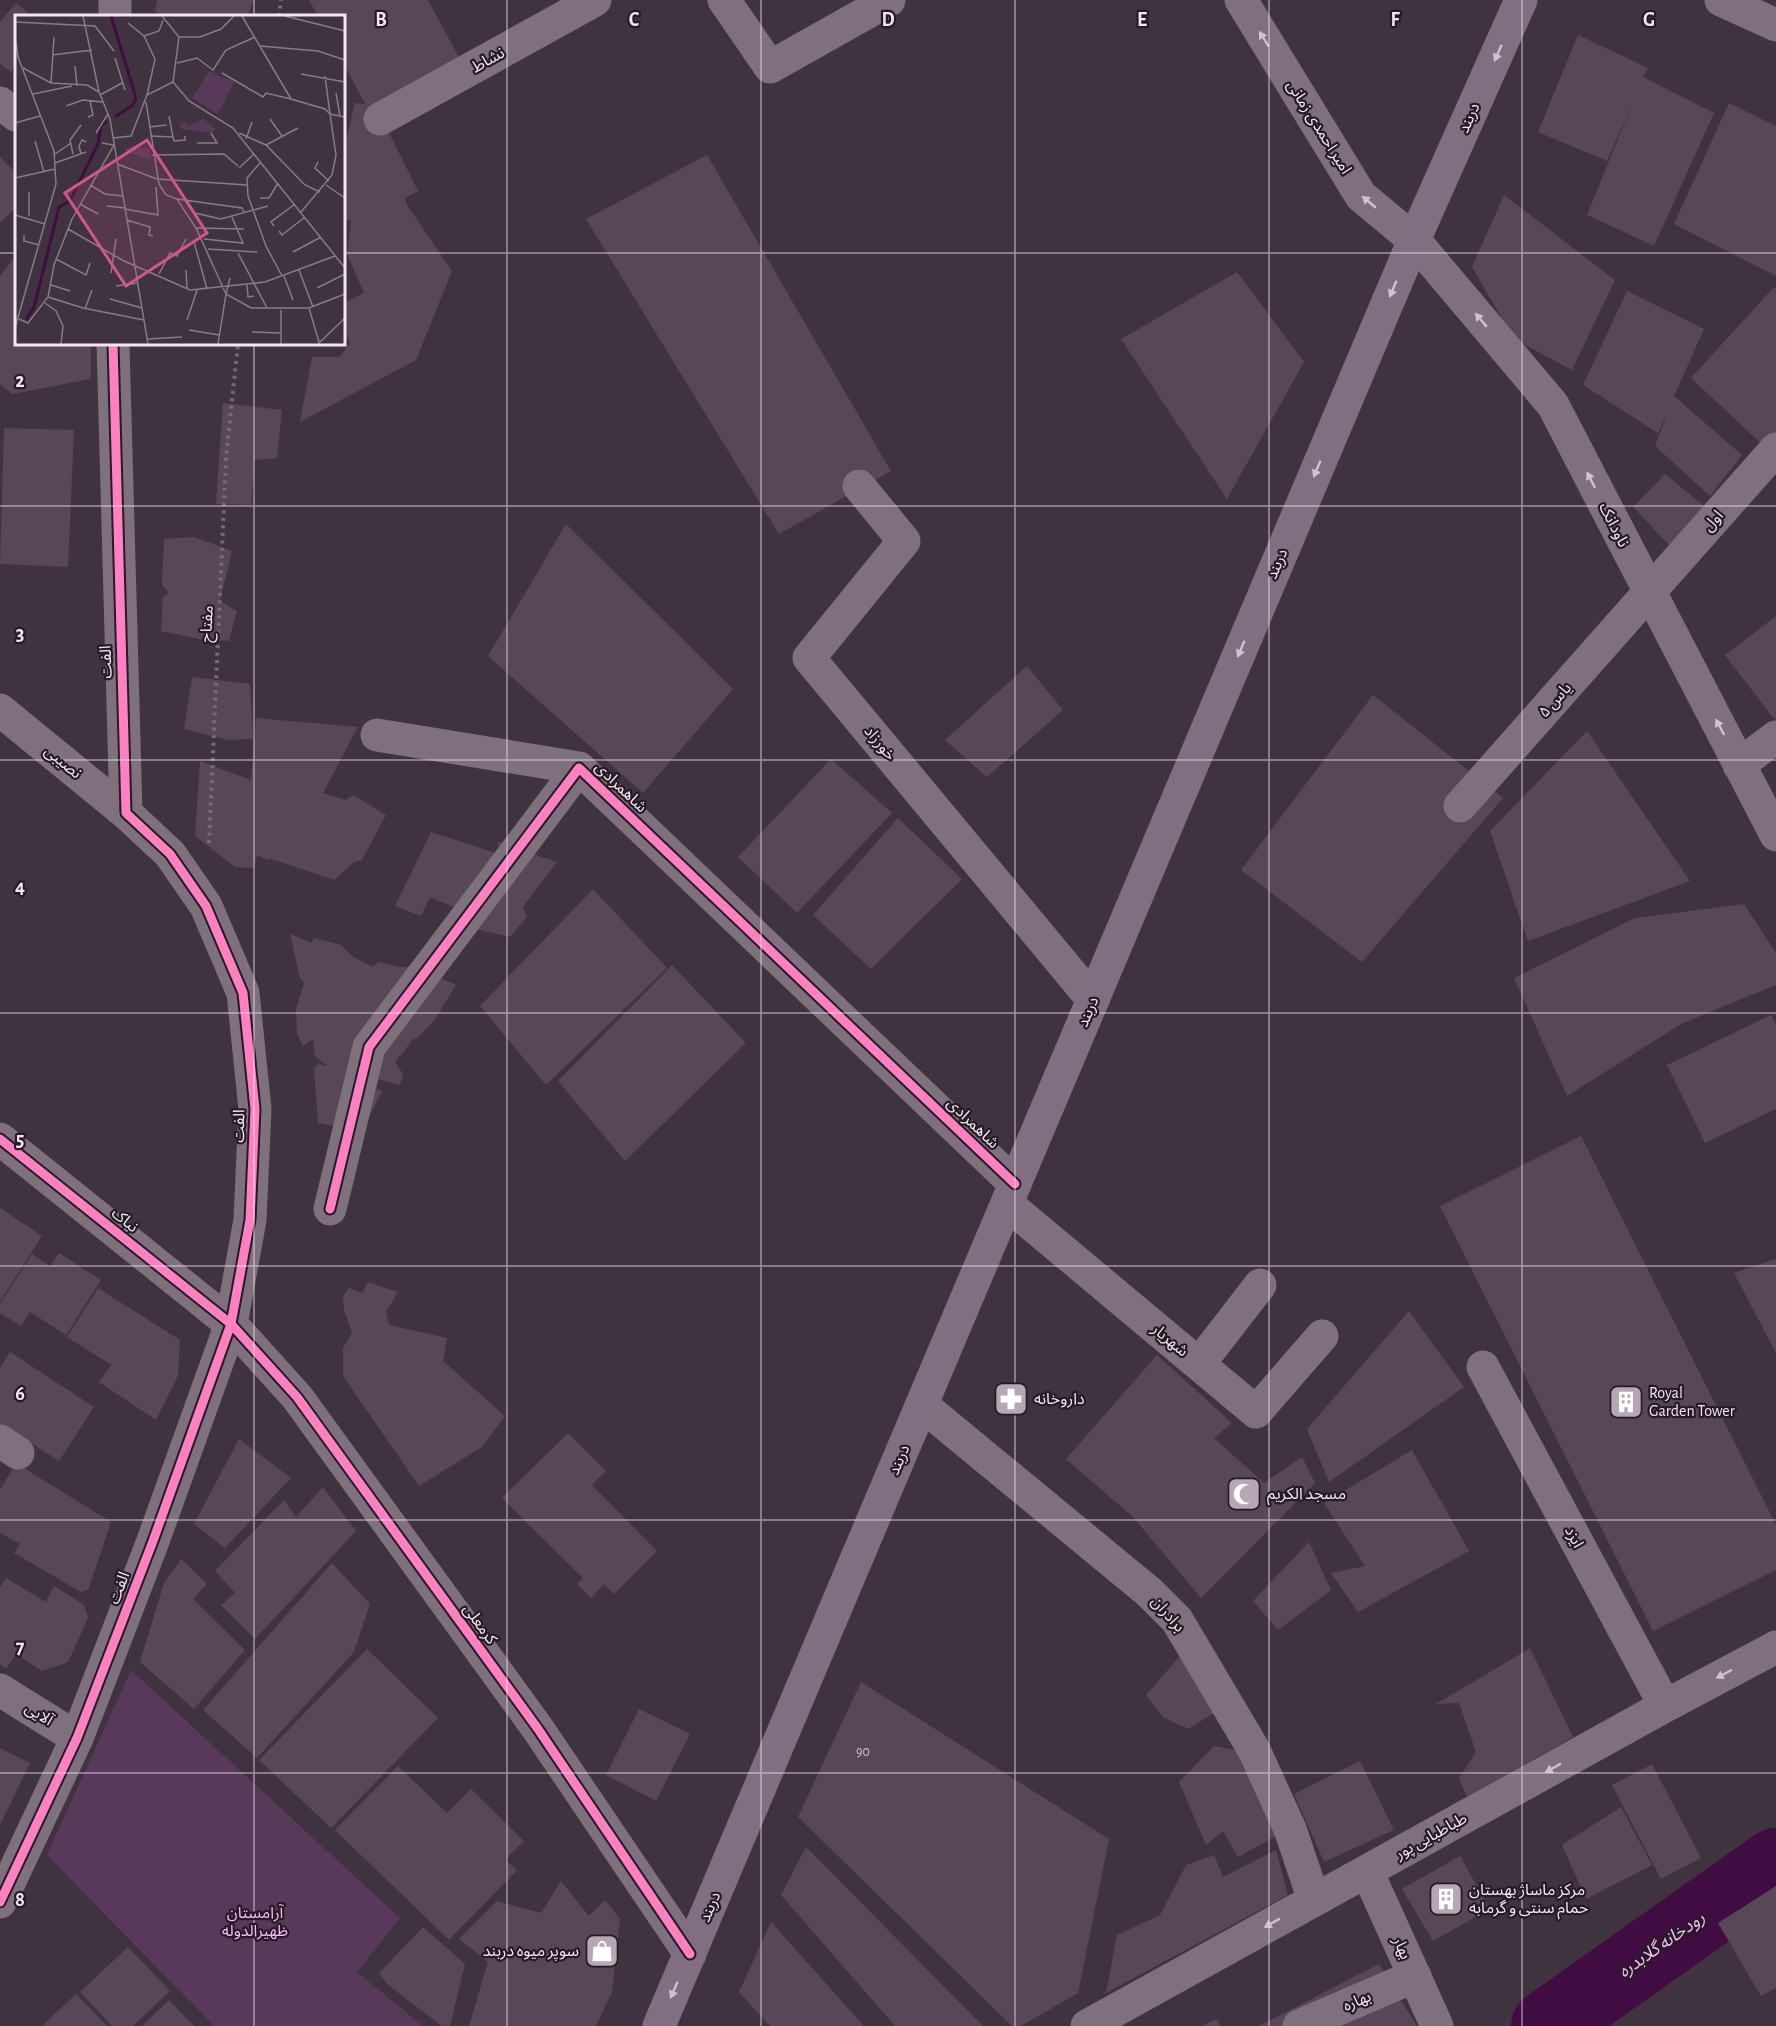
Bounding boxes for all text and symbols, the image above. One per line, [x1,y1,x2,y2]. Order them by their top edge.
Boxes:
text: B [375,10,387,30]
text: C [629,10,640,30]
text: D [881,10,895,30]
text: E [1137,10,1147,30]
text: F [1390,10,1400,30]
text: G [1643,10,1655,30]
inset map [15,15,345,345]
one-way arrow [1259,31,1270,47]
street label: نشاط [469,44,507,76]
one-way arrow [1493,45,1502,62]
street label: امیر احمدی زمانی [1283,77,1354,177]
street label: دربند [1455,100,1484,136]
one-way arrow [1361,196,1377,209]
one-way arrow [1388,281,1398,299]
one-way arrow [1475,313,1488,328]
text: 2 [15,371,25,391]
one-way arrow [1312,460,1321,478]
one-way arrow [1586,471,1596,488]
street label: ناودانک [1595,500,1632,550]
street label: اول [1700,507,1728,536]
street label: دربند [1264,546,1291,582]
street label: مفتاح [198,605,220,643]
text: 3 [16,624,24,644]
one-way arrow [1237,640,1246,657]
street label: الفت [97,645,115,679]
street label: یاس ۵ [1535,680,1575,721]
one-way arrow [1715,718,1725,735]
street label: خورزاد [860,723,899,764]
street label: نصیبی [41,742,85,782]
street label: شاهمرادی [591,759,650,816]
text: 4 [15,877,25,897]
street label: دربند [1075,994,1102,1030]
street label: شاهمرادی [943,1095,1002,1152]
street label: الفت [231,1109,247,1143]
text: 5 [16,1130,24,1150]
street label: نیاک [109,1205,141,1235]
street label: شهریار [1147,1320,1191,1360]
pharmacy icon: داروخانه [993,1381,1029,1417]
text: 6 [15,1384,25,1404]
building icon: Royal Garden Tower [1608,1384,1644,1420]
place label: Royal Garden Tower [1649,1385,1736,1419]
place label: داروخانه [1034,1391,1085,1408]
street label: دربند [886,1442,913,1478]
mosque icon: مسجد الکریم [1226,1476,1262,1512]
place label: مسجد الکریم [1267,1486,1346,1506]
street label: ایزد [1561,1523,1586,1551]
street label: الفت [106,1570,132,1606]
street label: برادران [1147,1593,1188,1636]
street label: کرمعلی [459,1601,500,1648]
text: 7 [16,1637,25,1657]
one-way arrow [1716,1670,1733,1679]
street label: آلایی [22,1699,57,1730]
house number: 90 [856,1745,870,1759]
one-way arrow [1545,1763,1562,1773]
street label: طباطبایی پور [1392,1810,1471,1865]
building icon: مرکز ماساژ بهستان حمام سنتی و گرمابه [1428,1881,1464,1917]
place label: مرکز ماساژ بهستان حمام سنتی و گرمابه [1469,1882,1588,1920]
street label: دربند [697,1889,724,1925]
text: 8 [15,1890,25,1910]
park label: آرامستان ظهیرالدوله [222,1904,288,1940]
water label: رودخانه گلابدره [1615,1908,1709,1982]
one-way arrow [1263,1918,1280,1928]
shop icon: سوپر میوه دربند [584,1933,620,1969]
street label: بهار [1389,1933,1414,1962]
place label: سوپر میوه دربند [483,1943,579,1961]
one-way arrow [669,1981,679,1999]
street label: بهاره [1341,1988,1374,2015]

